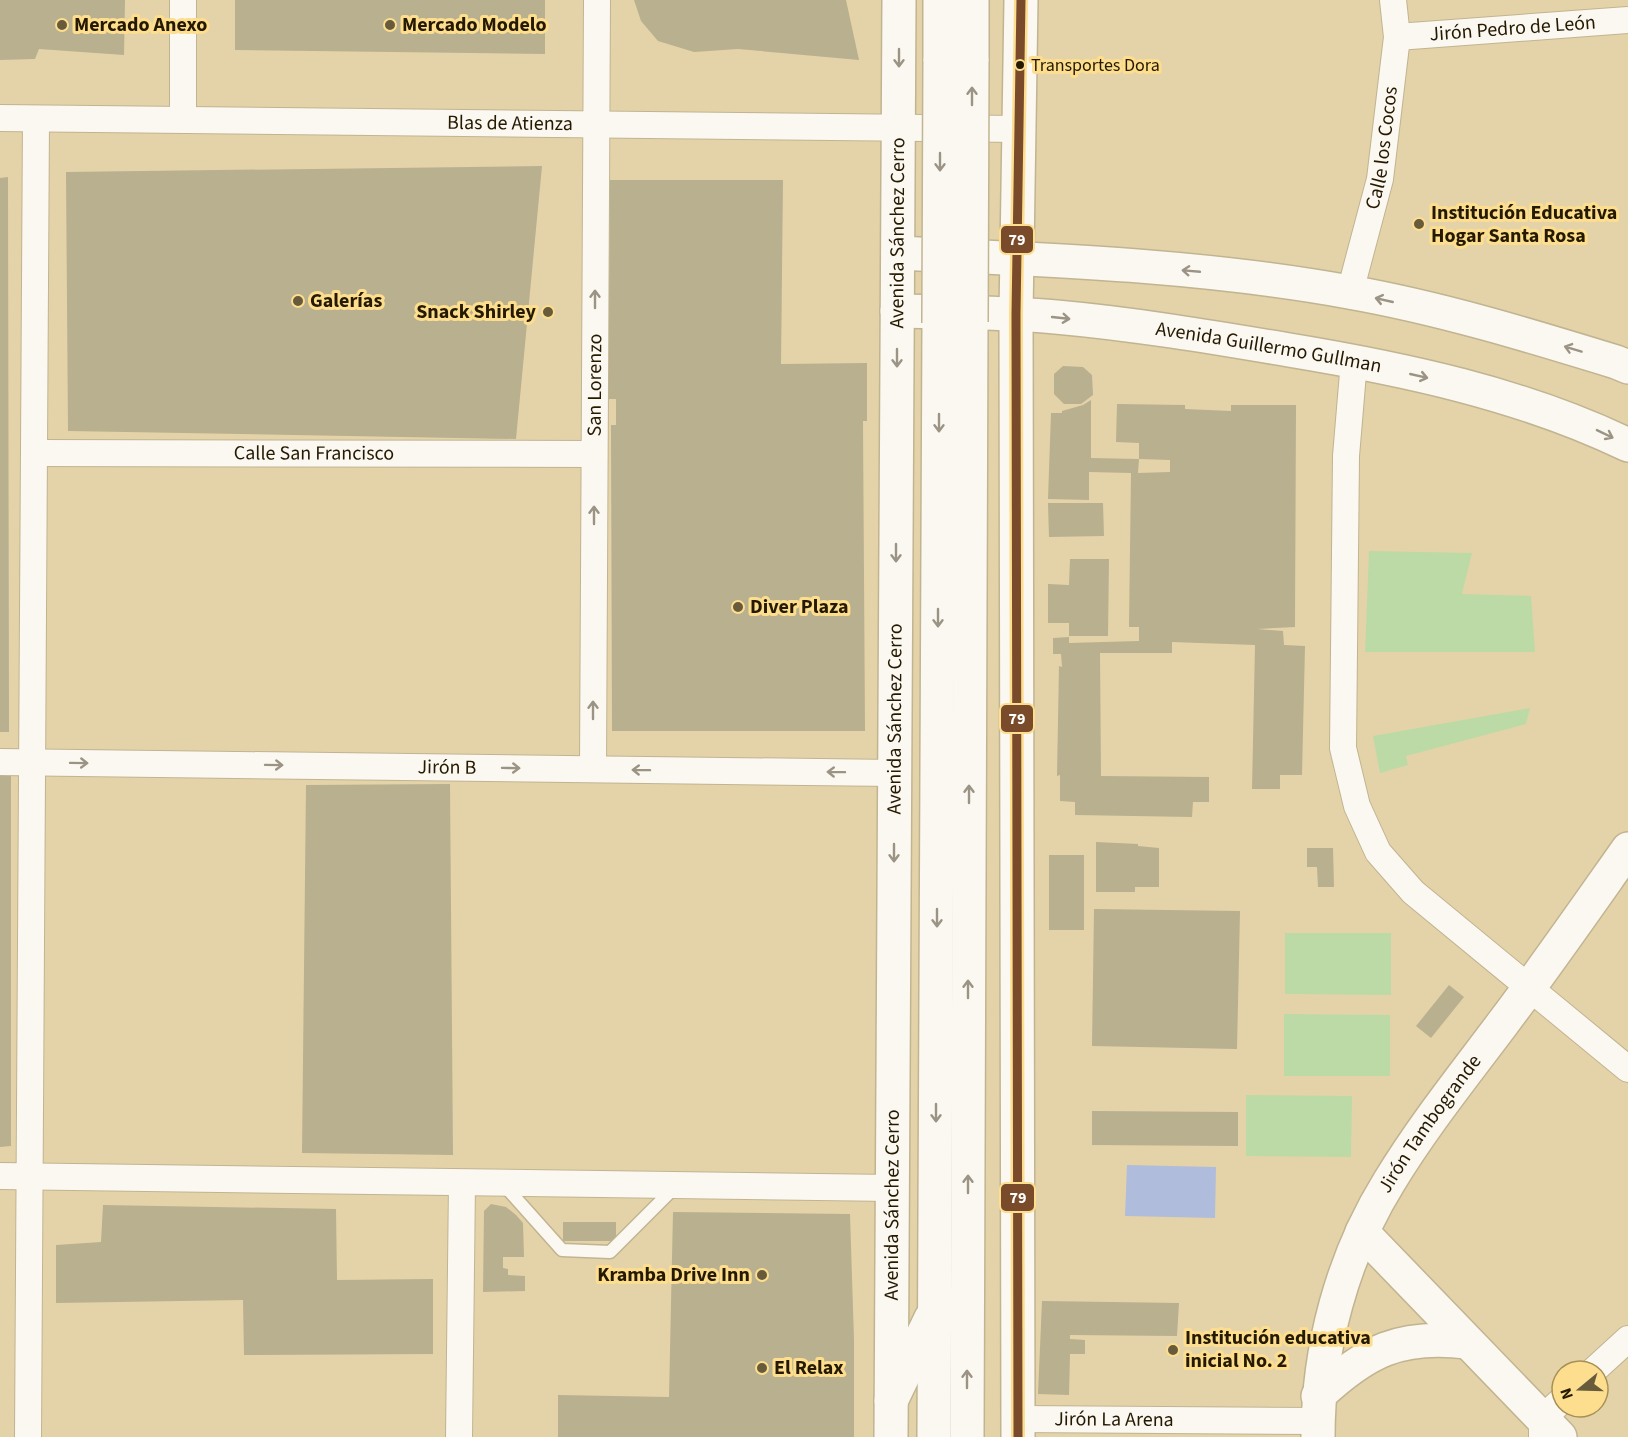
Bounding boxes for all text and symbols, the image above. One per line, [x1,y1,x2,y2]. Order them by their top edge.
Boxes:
street label: Jirón Pedro de León [1428,8,1597,49]
place label: Mercado Anexo [74,11,207,39]
place label: Mercado Modelo [402,11,547,39]
marker: Mercado Anexo [55,18,69,32]
marker: Mercado Modelo [383,18,397,32]
one-way arrow [893,48,905,68]
place label: Transportes Dora [1031,53,1160,78]
marker: Transportes Dora [1014,59,1026,71]
street label: Calle los Cocos [1359,85,1405,213]
one-way arrow [966,86,978,106]
street label: Blas de Atienza [447,109,573,138]
street label: Avenida Sánchez Cerro [883,137,912,329]
one-way arrow [934,151,946,171]
place label: Institución Educativa Hogar Santa Rosa [1431,199,1617,250]
marker: Institución Educativa Hogar Santa Rosa [1412,217,1426,231]
line badge: 79 [1000,225,1034,254]
text: 79 [1009,229,1025,251]
one-way arrow [1182,265,1202,276]
place label: Galerías [310,287,382,315]
one-way arrow [589,290,601,310]
one-way arrow [1375,293,1394,305]
marker: Galerías [291,294,305,308]
place label: Snack Shirley [416,298,537,326]
marker: Snack Shirley [541,305,555,319]
one-way arrow [1050,313,1070,324]
street label: Avenida Guillermo Gullman [1154,315,1384,381]
street label: San Lorenzo [581,334,609,436]
one-way arrow [1564,343,1583,354]
one-way arrow [891,348,903,368]
one-way arrow [1409,370,1428,382]
one-way arrow [933,413,945,433]
one-way arrow [1595,428,1613,440]
street label: Calle San Francisco [234,439,394,468]
one-way arrow [588,506,600,526]
one-way arrow [890,543,902,563]
place label: Diver Plaza [750,593,849,621]
marker: Diver Plaza [731,600,745,614]
one-way arrow [932,608,944,628]
street label: Avenida Sánchez Cerro [880,623,910,815]
one-way arrow [587,701,599,721]
line badge: 79 [1000,704,1034,733]
text: 79 [1009,708,1025,730]
street label: Jirón B [417,753,477,782]
one-way arrow [69,757,89,769]
one-way arrow [264,759,284,771]
one-way arrow [501,762,521,774]
one-way arrow [632,764,651,775]
one-way arrow [826,766,846,778]
one-way arrow [963,784,975,804]
one-way arrow [888,843,900,863]
one-way arrow [931,908,943,928]
one-way arrow [962,979,974,999]
street label: Jirón Tambogrande [1371,1049,1488,1198]
one-way arrow [930,1103,942,1123]
street label: Avenida Sánchez Cerro [878,1109,907,1301]
one-way arrow [962,1174,974,1194]
line badge: 79 [1000,1183,1035,1212]
text: 79 [1010,1187,1026,1209]
place label: Kramba Drive Inn [597,1261,750,1289]
marker: Kramba Drive Inn [755,1268,769,1282]
place label: Institución educativa inicial No. 2 [1185,1324,1371,1375]
marker: Institución educativa inicial No. 2 [1166,1343,1180,1357]
place label: El Relax [774,1354,844,1382]
north arrow [1550,1359,1610,1419]
marker: El Relax [755,1361,769,1375]
one-way arrow [961,1369,973,1389]
text: N [1555,1385,1579,1402]
street label: Jirón La Arena [1054,1405,1174,1434]

